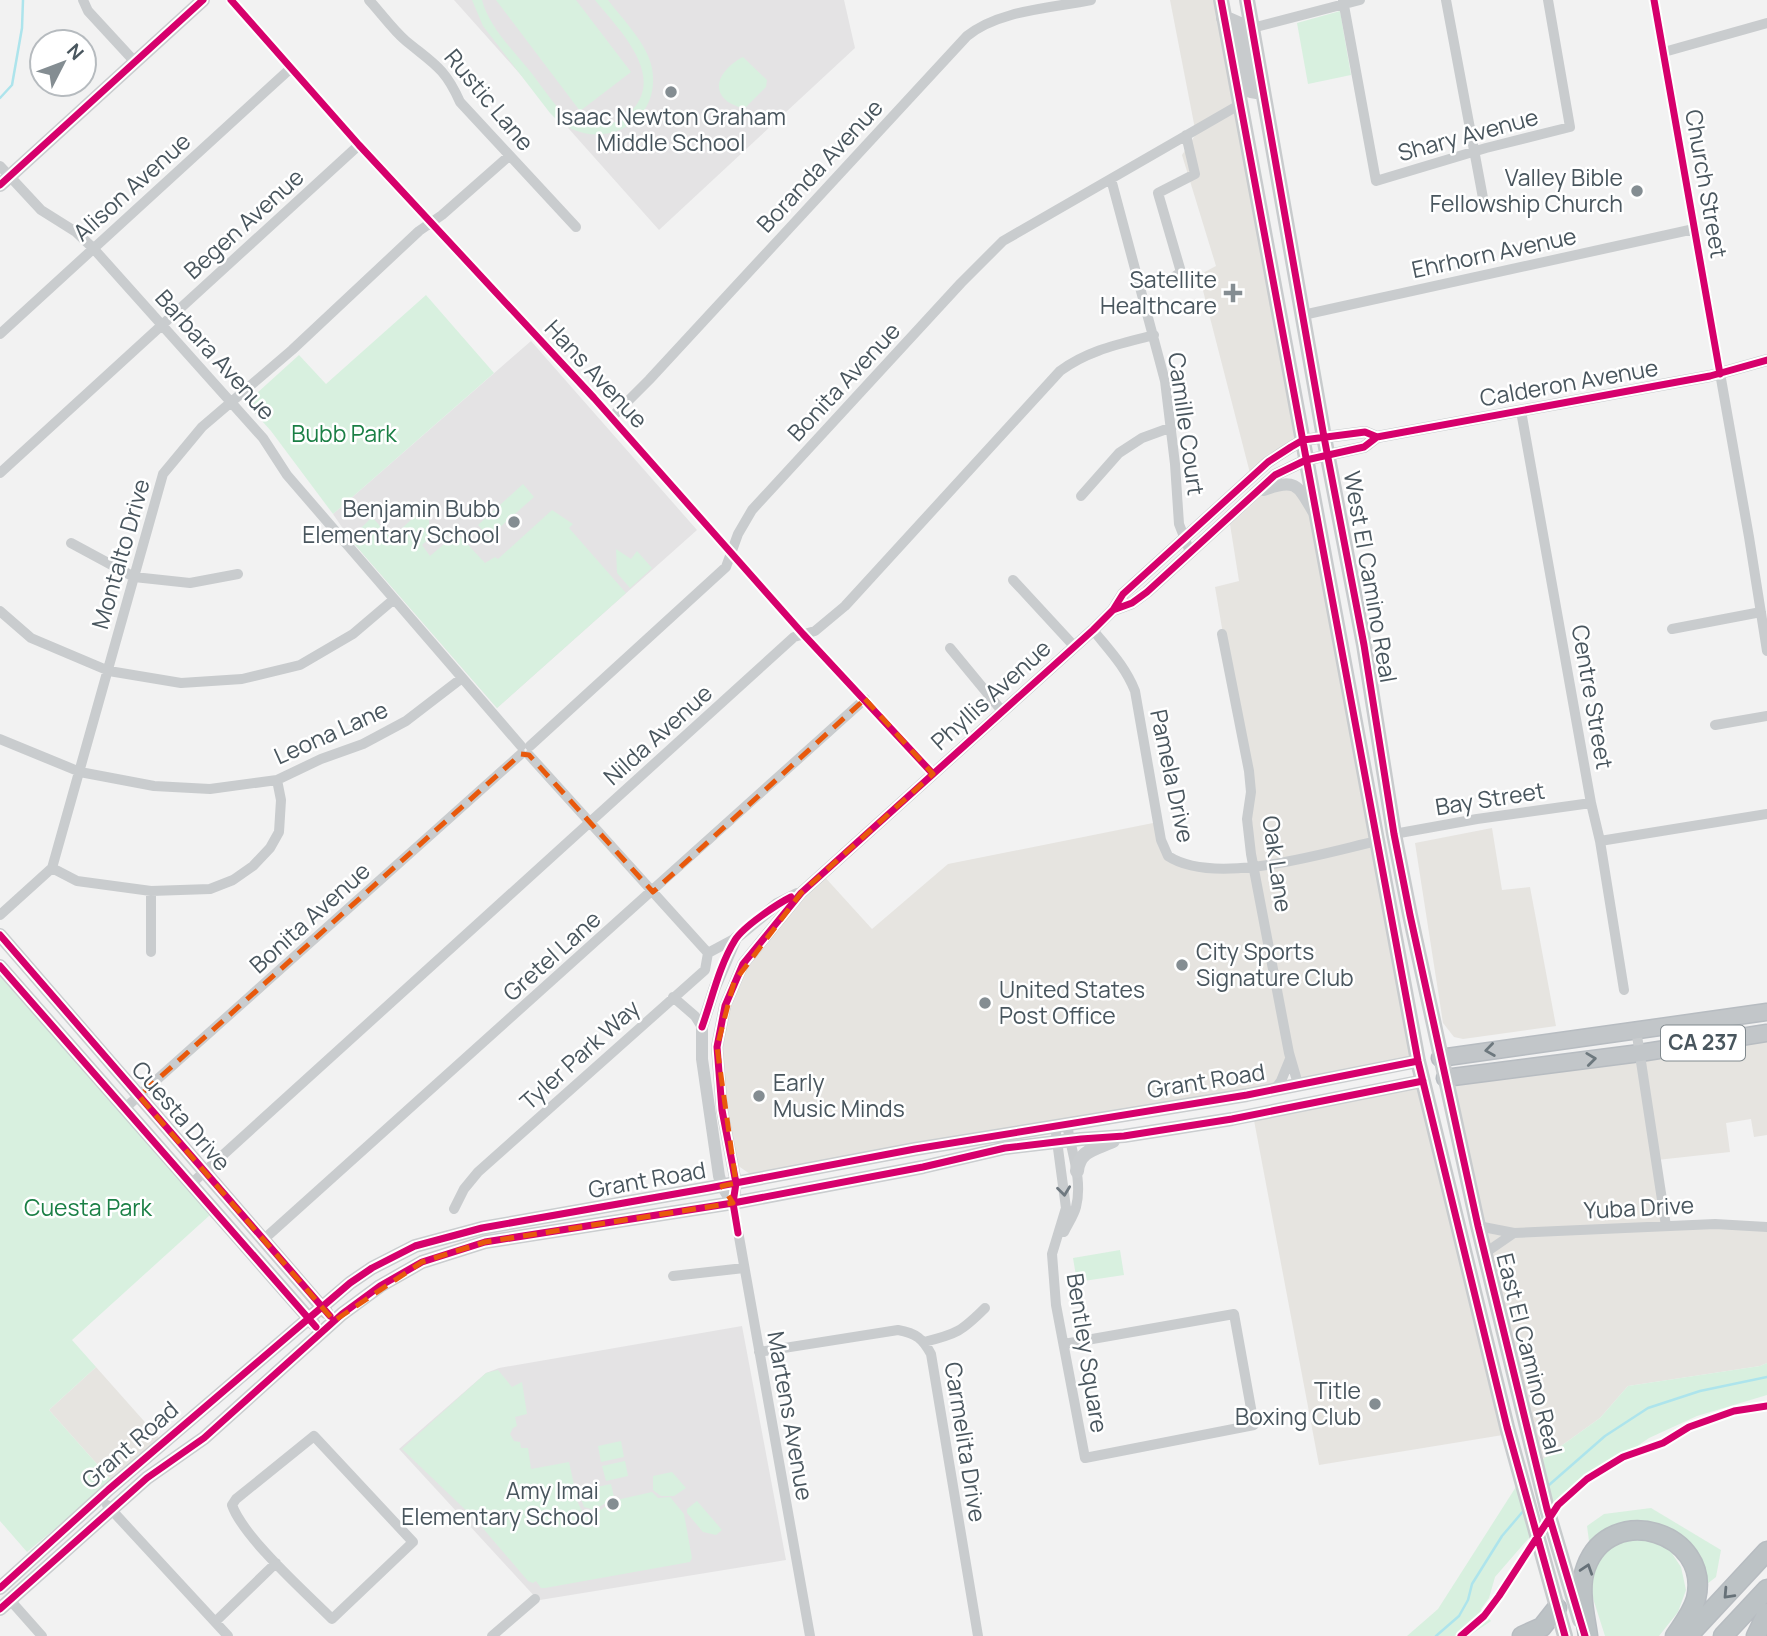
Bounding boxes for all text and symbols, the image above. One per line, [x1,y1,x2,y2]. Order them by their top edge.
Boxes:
north arrow [28,28,98,98]
text: N [61,38,90,65]
street label: Rustic Lane [438,42,542,157]
marker: Isaac Newton Graham Middle School [663,84,679,100]
street label: Boranda Avenue [749,92,889,239]
place label: Isaac Newton Graham Middle School [556,100,786,158]
street label: Shary Avenue [1394,100,1542,168]
street label: Church Street [1678,107,1736,261]
street label: Alison Avenue [66,125,197,248]
street label: Begen Avenue [176,161,310,286]
place label: Valley Bible Fellowship Church [1430,161,1623,219]
marker: Valley Bible Fellowship Church [1629,183,1645,199]
street label: Ehrhorn Avenue [1408,219,1579,285]
place label: Satellite Healthcare [1100,263,1217,321]
street label: Barbara Avenue [148,282,283,427]
marker: Satellite Healthcare [1223,283,1243,303]
street label: Hans Avenue [538,312,655,435]
street label: Bonita Avenue [780,315,907,448]
street label: Camille Court [1161,350,1213,497]
street label: Calderon Avenue [1477,351,1660,413]
park label: Bubb Park [291,417,397,449]
street label: West El Camino Real [1337,469,1405,685]
street label: Montalto Drive [83,475,157,632]
place label: Benjamin Bubb Elementary School [302,492,500,550]
marker: Benjamin Bubb Elementary School [506,514,522,530]
street label: Centre Street [1565,622,1621,772]
street label: Phyllis Avenue [923,632,1057,757]
street label: Nilda Avenue [596,677,719,792]
street label: Leona Lane [269,693,393,771]
street label: Pamela Drive [1143,706,1203,845]
street label: Bay Street [1433,774,1547,822]
street label: Oak Lane [1255,814,1301,914]
street label: Bonita Avenue [242,854,377,980]
street label: Gretel Lane [496,903,607,1008]
place label: City Sports Signature Club [1196,935,1354,993]
marker: City Sports Signature Club [1174,957,1190,973]
place label: United States Post Office [999,973,1145,1031]
street label: Tyler Park Way [512,992,646,1117]
marker: United States Post Office [977,995,993,1011]
road number: CA 237 [1661,1026,1745,1060]
one-way arrow [1485,1043,1496,1058]
one-way arrow [1585,1052,1596,1067]
street label: Cuesta Drive [125,1054,238,1177]
street label: Grant Road [1145,1055,1267,1105]
place label: Early Music Minds [773,1066,905,1124]
marker: Early Music Minds [751,1088,767,1104]
street label: Grant Road [586,1153,708,1205]
one-way arrow [1056,1185,1071,1197]
street label: Yuba Drive [1583,1188,1695,1226]
park label: Cuesta Park [24,1191,153,1223]
street label: East El Camino Real [1489,1250,1570,1458]
street label: Bentley Square [1060,1271,1116,1435]
street label: Martens Avenue [760,1329,822,1503]
street label: Carmelita Drive [938,1360,994,1524]
place label: Title Boxing Club [1235,1374,1361,1432]
street label: Grant Road [74,1393,185,1495]
marker: Title Boxing Club [1367,1396,1383,1412]
place label: Amy Imai Elementary School [401,1474,599,1532]
marker: Amy Imai Elementary School [605,1496,621,1512]
one-way arrow [1579,1563,1594,1575]
one-way arrow [1723,1585,1736,1598]

